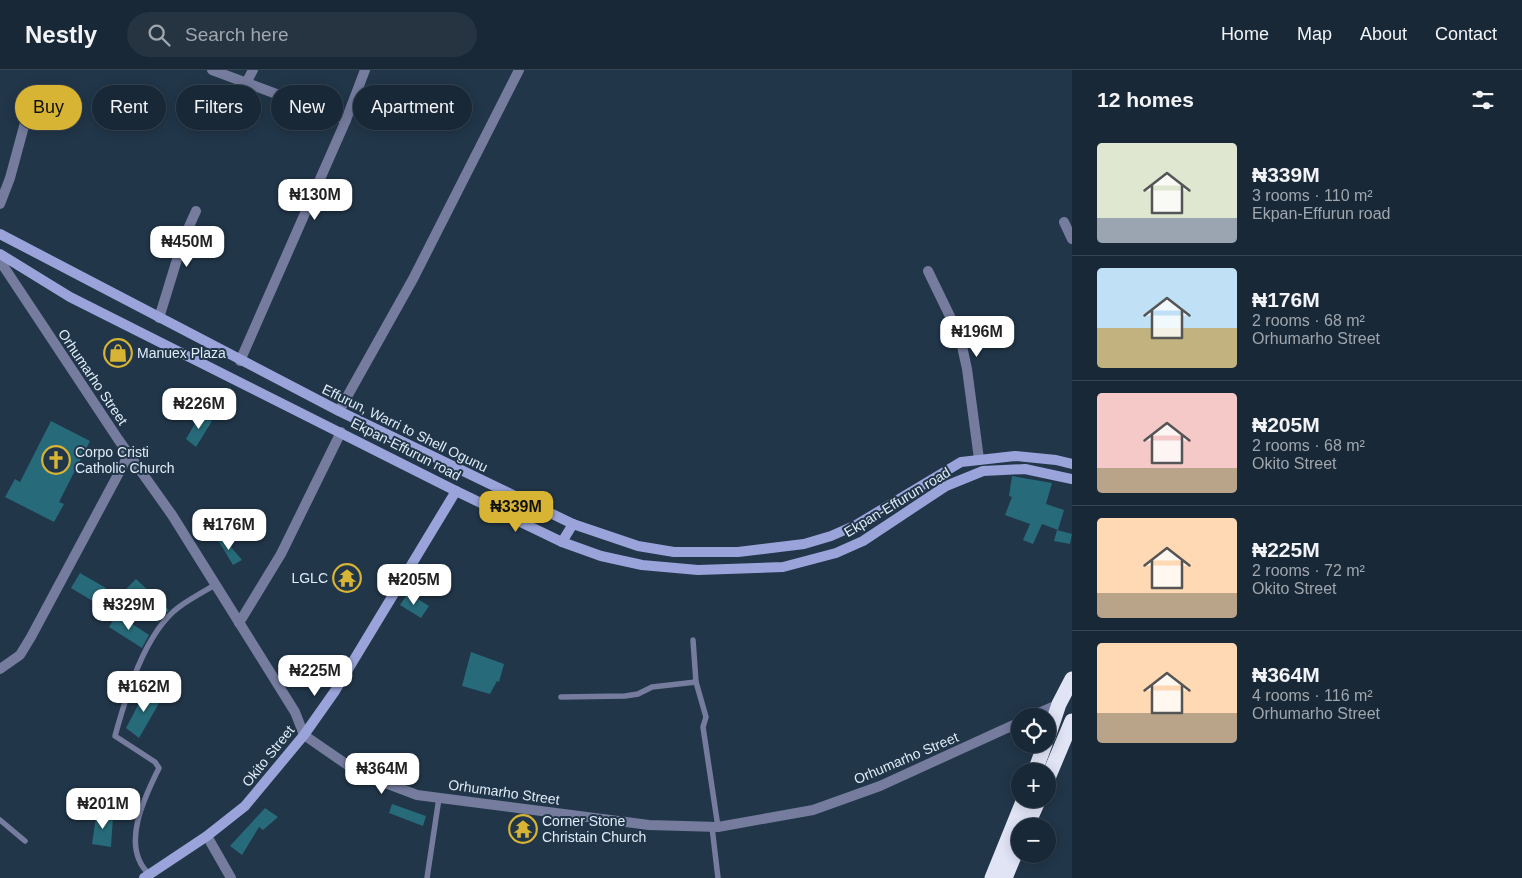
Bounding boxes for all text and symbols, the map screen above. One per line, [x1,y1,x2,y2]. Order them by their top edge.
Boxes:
search box [127,12,477,57]
text: Nestly [25,21,97,48]
icon: search [145,21,173,49]
text: Search here [185,24,289,45]
text: Home [1221,24,1269,44]
text: Map [1297,24,1332,44]
text: About [1360,24,1407,44]
text: Contact [1435,24,1497,44]
chip: Buy [15,85,82,130]
chip: Rent [92,85,166,130]
chip: Filters [176,85,261,130]
chip: New [271,85,343,130]
chip: Apartment [353,85,472,130]
icon: filters [1469,86,1497,114]
text: 12 homes [1097,88,1194,111]
icon: home [1137,163,1197,223]
text: ₦339M [1252,163,1320,186]
pin: ₦130M [280,178,350,221]
text: ₦130M [289,186,341,203]
text: 3 rooms · 110 m² [1252,187,1373,204]
text: Ekpan-Effurun road [1252,205,1390,222]
pin: ₦450M [152,226,222,268]
text: ₦450M [161,233,213,250]
icon: home [1137,288,1197,348]
text: ₦176M [1252,288,1320,311]
text: 2 rooms · 68 m² [1252,312,1365,329]
pin: ₦196M [942,316,1012,358]
text: ₦196M [951,323,1003,340]
street label: Orhumarho Street [55,326,131,428]
text: Orhumarho Street [1252,330,1380,347]
shop icon: Manuex Plaza [103,338,133,368]
place label: Manuex Plaza [137,345,226,361]
street label: Effurun, Warri to Shell Ogunu [320,381,490,475]
pin: ₦226M [164,388,234,430]
text: ₦226M [173,395,225,412]
icon: home [1137,413,1197,473]
text: ₦205M [1252,413,1320,436]
street label: Ekpan-Effurun road [348,414,464,484]
text: 2 rooms · 68 m² [1252,437,1365,454]
place label: Corpo Cristi Catholic Church [75,444,175,476]
church icon: Corpo Cristi Catholic Church [41,445,71,475]
text: Okito Street [1252,455,1336,472]
street label: Ekpan-Effurun road [841,464,953,540]
pin: ₦339M [481,490,551,533]
text: ₦339M [490,498,542,515]
pin: ₦176M [194,508,264,551]
text: ₦176M [203,516,255,533]
icon: home [1137,538,1197,598]
text: ₦225M [1252,538,1320,561]
text: 2 rooms · 72 m² [1252,562,1365,579]
temple icon: LGLC [332,563,362,593]
pin: ₦205M [379,564,449,606]
place label: LGLC [291,570,328,586]
text: ₦205M [388,571,440,588]
text: Okito Street [1252,580,1336,597]
pin: ₦329M [94,588,164,631]
text: ₦329M [103,596,155,613]
pin: ₦225M [280,654,350,697]
text: ₦225M [289,662,341,679]
icon: home [1137,663,1197,723]
text: ₦364M [1252,663,1320,686]
pin: ₦162M [109,670,179,713]
text: ₦162M [118,678,170,695]
text: 4 rooms · 116 m² [1252,687,1373,704]
text: Orhumarho Street [1252,705,1380,722]
map controls [1011,708,1056,863]
button: locate [1011,708,1056,753]
street label: Okito Street [239,722,298,790]
street label: Orhumarho Street [851,729,961,787]
pin: ₦364M [347,752,417,795]
text: ₦364M [356,760,408,777]
button: + [1011,763,1056,808]
street label: Orhumarho Street [447,776,561,808]
pin: ₦201M [68,788,138,830]
text: ₦201M [77,795,129,812]
place label: Corner Stone Christain Church [542,813,646,845]
temple icon: Corner Stone Christain Church [508,814,538,844]
button: − [1011,818,1056,863]

